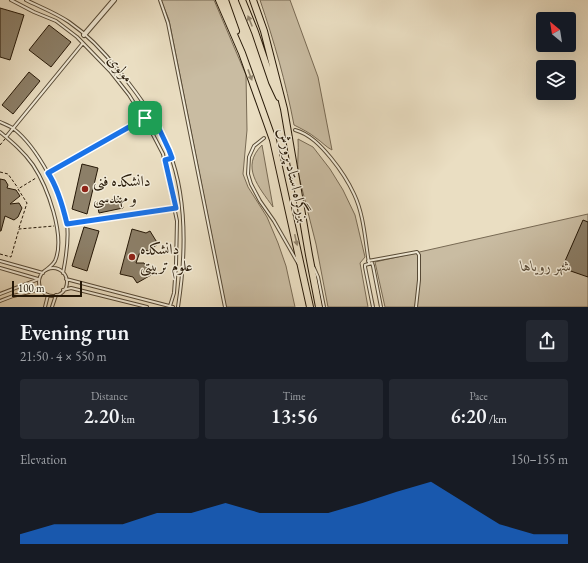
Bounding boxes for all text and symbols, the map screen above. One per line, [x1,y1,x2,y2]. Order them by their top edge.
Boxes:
north arrow [536,12,576,52]
map controls [536,12,576,100]
one-way arrow [247,14,253,26]
street label: مولوی [104,50,138,86]
button: layers [536,60,576,100]
one-way arrow [247,69,253,81]
pin [128,101,162,135]
icon: arrive [134,107,156,129]
street label: بزرگراه استاد پرورش [273,126,314,224]
place label: دانشکده فنی و مهندسی [93,171,151,209]
marker: دانشکده فنی و مهندسی [80,184,90,194]
one-way arrow [293,234,299,246]
place label: دانشکده علوم تربیتی [140,239,193,279]
marker: دانشکده علوم تربیتی [127,252,137,262]
park label: شهر رویاها [519,256,571,276]
scale bar [12,279,82,298]
text: 100 m [18,281,45,295]
text: Evening run [20,318,129,347]
button: share [526,320,568,362]
text: 21:50 · 4 × 550 m [20,348,107,365]
text: Distance [91,389,128,403]
text: Time [283,389,305,403]
text: Pace [469,389,488,403]
text: 2.20 [84,403,119,429]
text: 13:56 [271,403,317,429]
text: 6:20 [450,403,487,429]
text: km [119,412,135,426]
text: /km [487,412,507,426]
text: Elevation [20,451,67,468]
text: 150–155 m [511,451,568,468]

